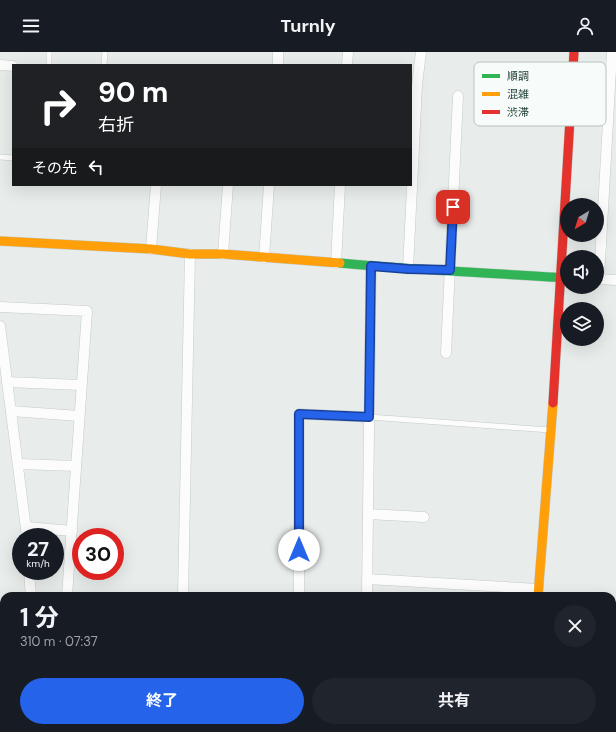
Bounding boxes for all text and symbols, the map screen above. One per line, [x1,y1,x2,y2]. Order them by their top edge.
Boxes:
text: Turnly [280,14,336,38]
icon: menu [20,15,42,37]
icon: person [574,15,596,37]
legend [474,62,606,126]
text: 順調 [507,69,529,83]
text: 90 m [98,74,168,111]
icon: right [32,80,84,132]
text: 混雑 [507,87,529,101]
text: 渋滞 [507,105,529,119]
text: 右折 [98,113,134,137]
icon: left [85,156,107,178]
text: その先 [32,158,77,178]
pin [436,190,470,224]
icon: arrive [442,196,464,218]
north arrow [560,198,604,242]
map controls [560,198,604,346]
button: sound [560,250,604,294]
button: layers [560,302,604,346]
speed limit sign: 30 [72,528,124,580]
position arrow [278,529,320,571]
text: 27 [27,536,49,562]
text: km/h [26,557,50,570]
text: 1 分 [20,602,58,633]
button: close [554,605,596,647]
text: 310 m · 07:37 [20,633,98,650]
button: 終了 [20,678,304,724]
button: 共有 [312,678,596,724]

